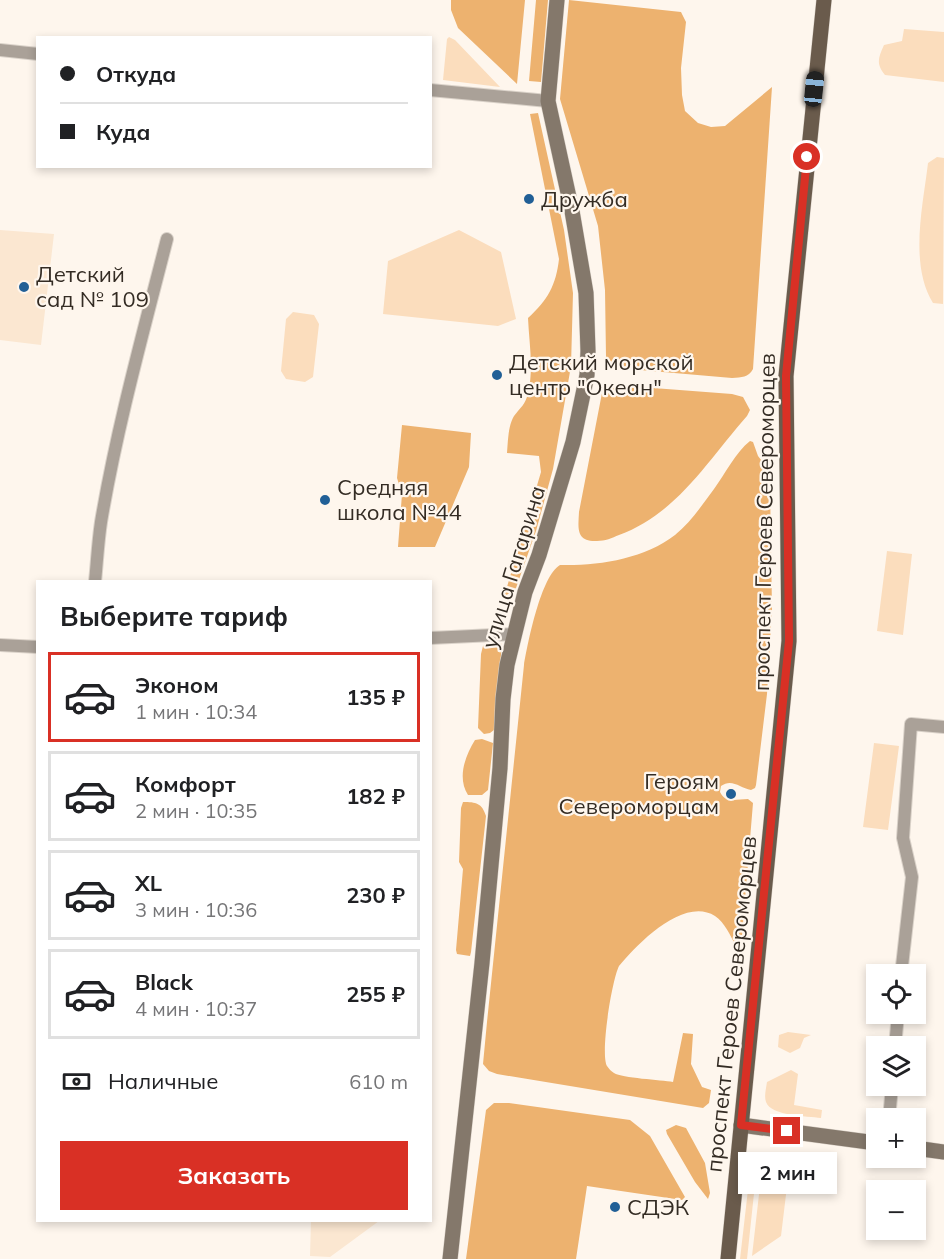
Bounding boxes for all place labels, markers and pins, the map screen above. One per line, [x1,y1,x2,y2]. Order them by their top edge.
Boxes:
place label: Дружба [541,185,628,213]
marker: Дружба [522,192,536,206]
place label: Детский сад № 109 [36,260,149,313]
marker: Детский сад № 109 [17,280,31,294]
place label: Детский морской центр "Океан" [509,348,694,401]
marker: Детский морской центр "Океан" [490,368,504,382]
place label: Средняя школа №44 [337,473,462,526]
marker: Средняя школа №44 [318,493,332,507]
place label: Героям Cевероморцам [558,767,719,820]
marker: Героям Cевероморцам [724,787,738,801]
place label: СДЭК [627,1193,690,1221]
marker: СДЭК [608,1200,622,1214]

